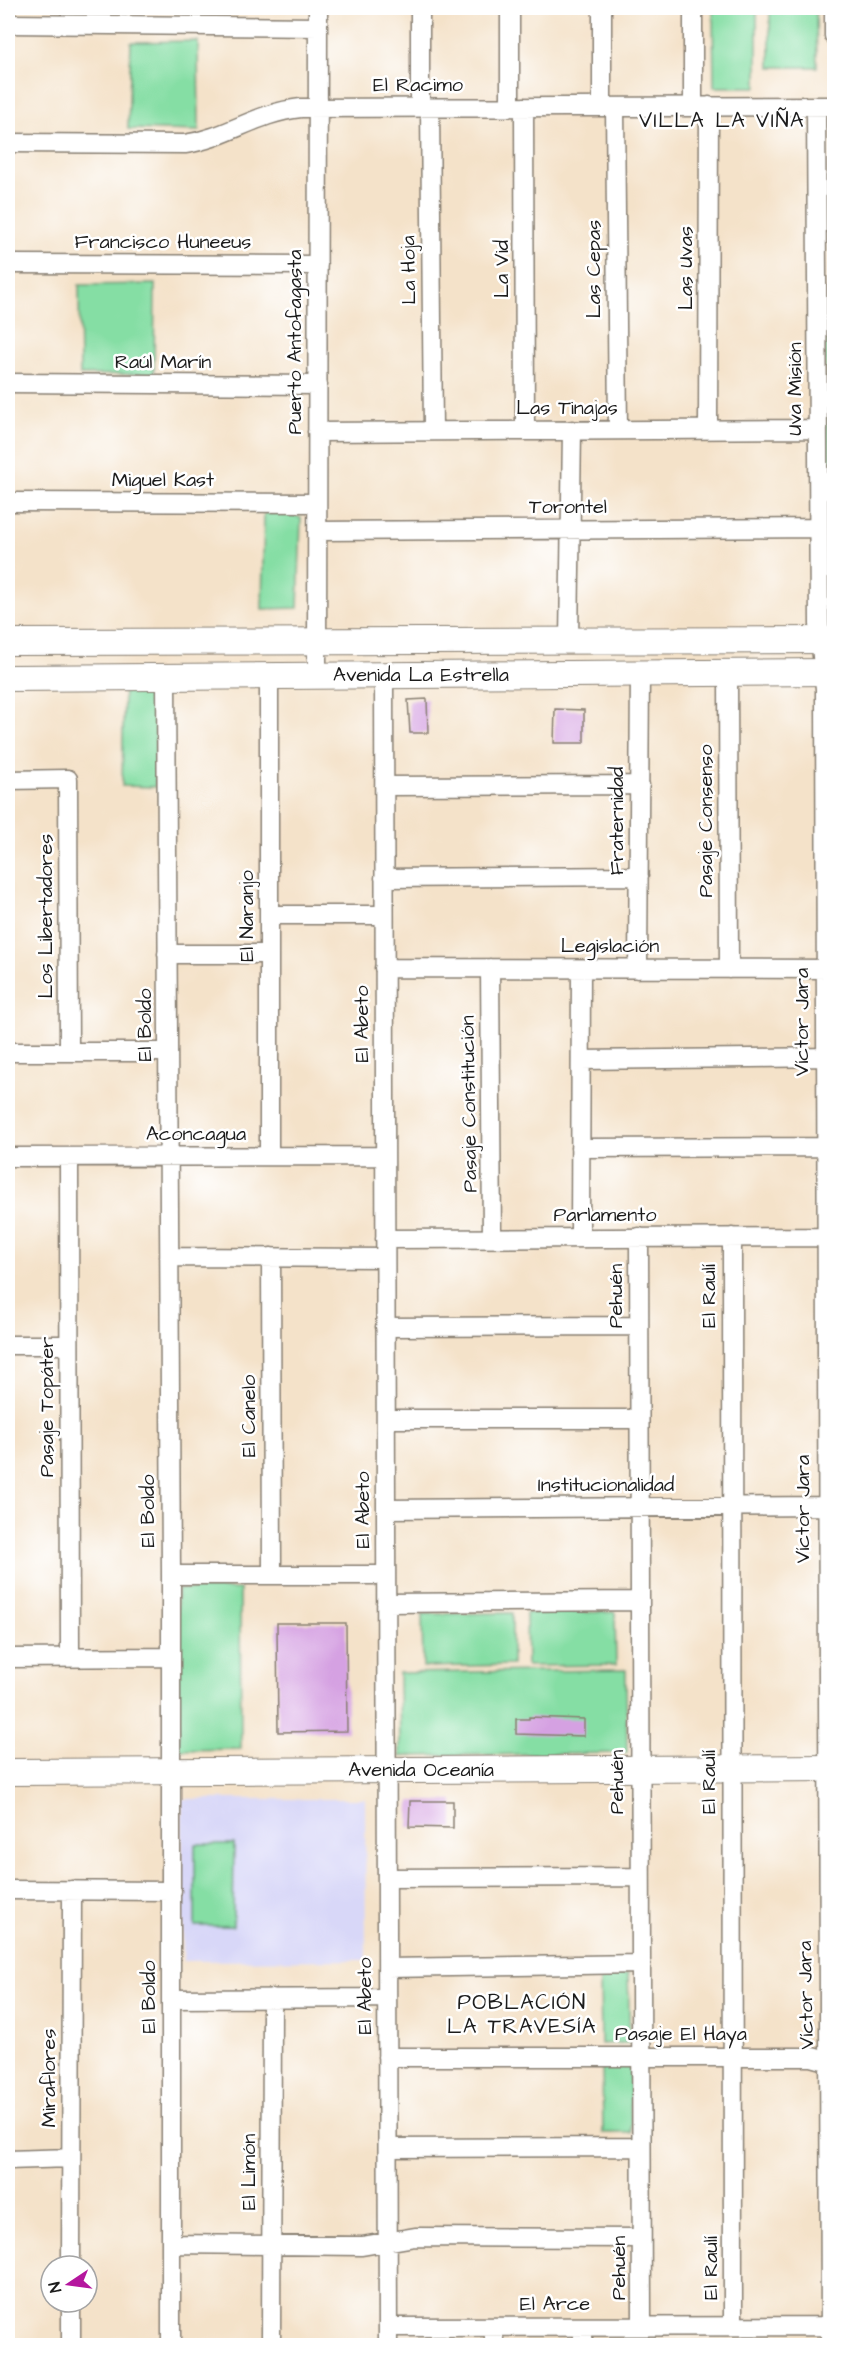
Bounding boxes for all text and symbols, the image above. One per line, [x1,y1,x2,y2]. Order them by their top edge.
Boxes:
street label: El Racimo [373,71,463,99]
district label: VILLA LA VIÑA [639,106,805,135]
street label: Las Cepas [580,220,608,318]
street label: Las Uvas [672,226,700,310]
street label: Francisco Huneeus [75,228,251,256]
street label: La Hoja [394,235,424,305]
street label: La Vid [488,240,516,298]
street label: Puerto Antofagasta [281,249,310,435]
street label: Uva Misión [781,342,809,436]
street label: Raúl Marín [115,348,211,376]
street label: Las Tinajas [516,394,618,422]
street label: Miguel Kast [112,466,214,495]
street label: Torontel [529,493,607,521]
street label: Avenida La Estrella [333,661,509,689]
street label: Pasaje Consenso [692,744,720,898]
street label: Fraternidad [603,767,631,875]
street label: Los Libertadores [32,834,60,998]
street label: El Naranjo [233,870,261,962]
street label: Legislación [561,932,659,961]
street label: Víctor Jara [788,968,816,1076]
street label: El Abeto [348,985,376,1063]
street label: El Boldo [131,988,159,1062]
street label: Pasaje Constitución [453,1015,485,1193]
street label: Aconcagua [146,1120,246,1149]
street label: Parlamento [553,1201,657,1229]
street label: Pehuén [602,1264,630,1328]
street label: El Raulí [695,1264,723,1328]
street label: Pasaje Topáter [33,1337,61,1477]
street label: El Canelo [235,1375,263,1457]
street label: Víctor Jara [789,1455,817,1563]
street label: El Abeto [349,1471,377,1549]
street label: Institucionalidad [538,1471,674,1499]
street label: El Boldo [134,1474,162,1548]
street label: Pehuén [603,1750,631,1814]
street label: El Raulí [695,1750,723,1814]
street label: Avenida Oceanía [348,1756,494,1784]
street label: Víctor Jara [791,1940,821,2050]
street label: El Abeto [351,1957,379,2035]
street label: El Boldo [135,1960,163,2034]
district label: POBLACIÓN LA TRAVESÍA [447,1988,597,2041]
street label: Pasaje El Haya [615,2020,747,2049]
street label: Miraflores [35,2029,63,2127]
street label: El Limón [235,2134,263,2210]
street label: Pehuén [605,2236,633,2300]
street label: El Raulí [697,2236,725,2300]
north arrow [39,2254,99,2314]
text: N [44,2280,67,2295]
street label: El Arce [520,2290,590,2318]

